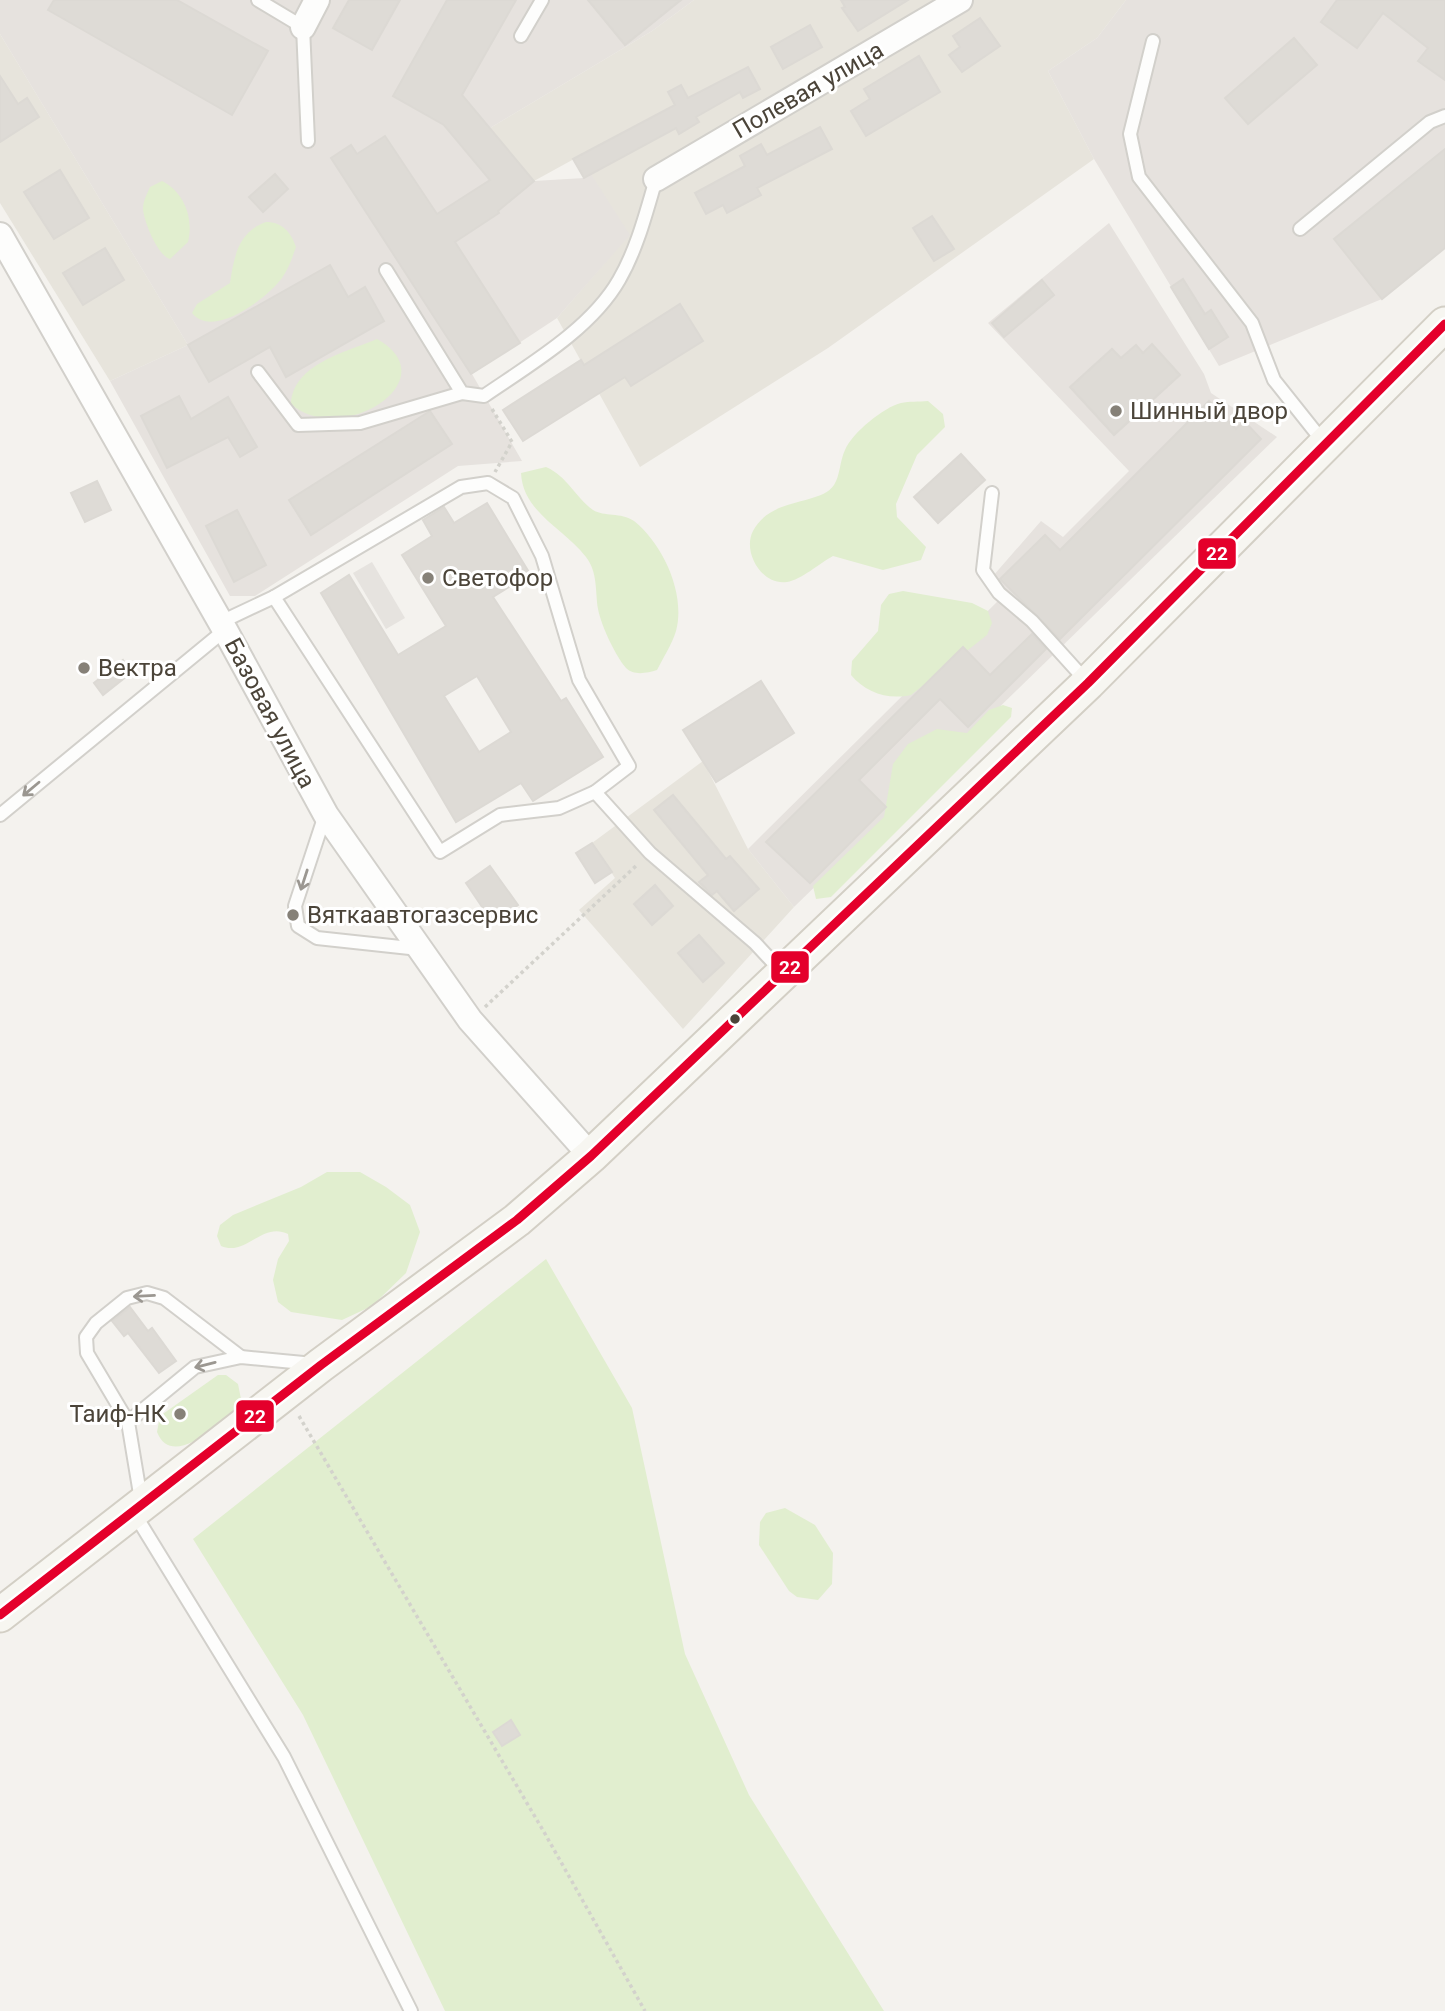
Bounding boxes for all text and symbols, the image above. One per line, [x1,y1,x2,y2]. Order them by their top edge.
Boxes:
street label: Полевая улица [728,36,888,144]
place label: Шинный двор [1130,397,1288,425]
marker: Шинный двор [1108,403,1124,419]
line badge: 22 [1197,537,1237,570]
text: 22 [1206,542,1228,565]
place label: Светофор [442,564,553,592]
marker: Светофор [420,570,436,586]
street label: Базовая улица [219,633,321,793]
place label: Вектра [98,654,177,682]
marker: Вектра [76,660,92,676]
one-way arrow [22,781,40,797]
one-way arrow [297,868,309,890]
place label: Вяткаавтогазсервис [307,901,538,929]
marker: Вяткаавтогазсервис [285,907,301,923]
line badge: 22 [770,950,810,984]
text: 22 [779,956,801,979]
unlabelled marker [728,1012,742,1026]
one-way arrow [133,1290,156,1303]
one-way arrow [195,1359,217,1372]
line badge: 22 [235,1399,275,1433]
place label: Таиф-НК [70,1400,167,1428]
text: 22 [244,1405,266,1428]
marker: Таиф-НК [172,1406,188,1422]

